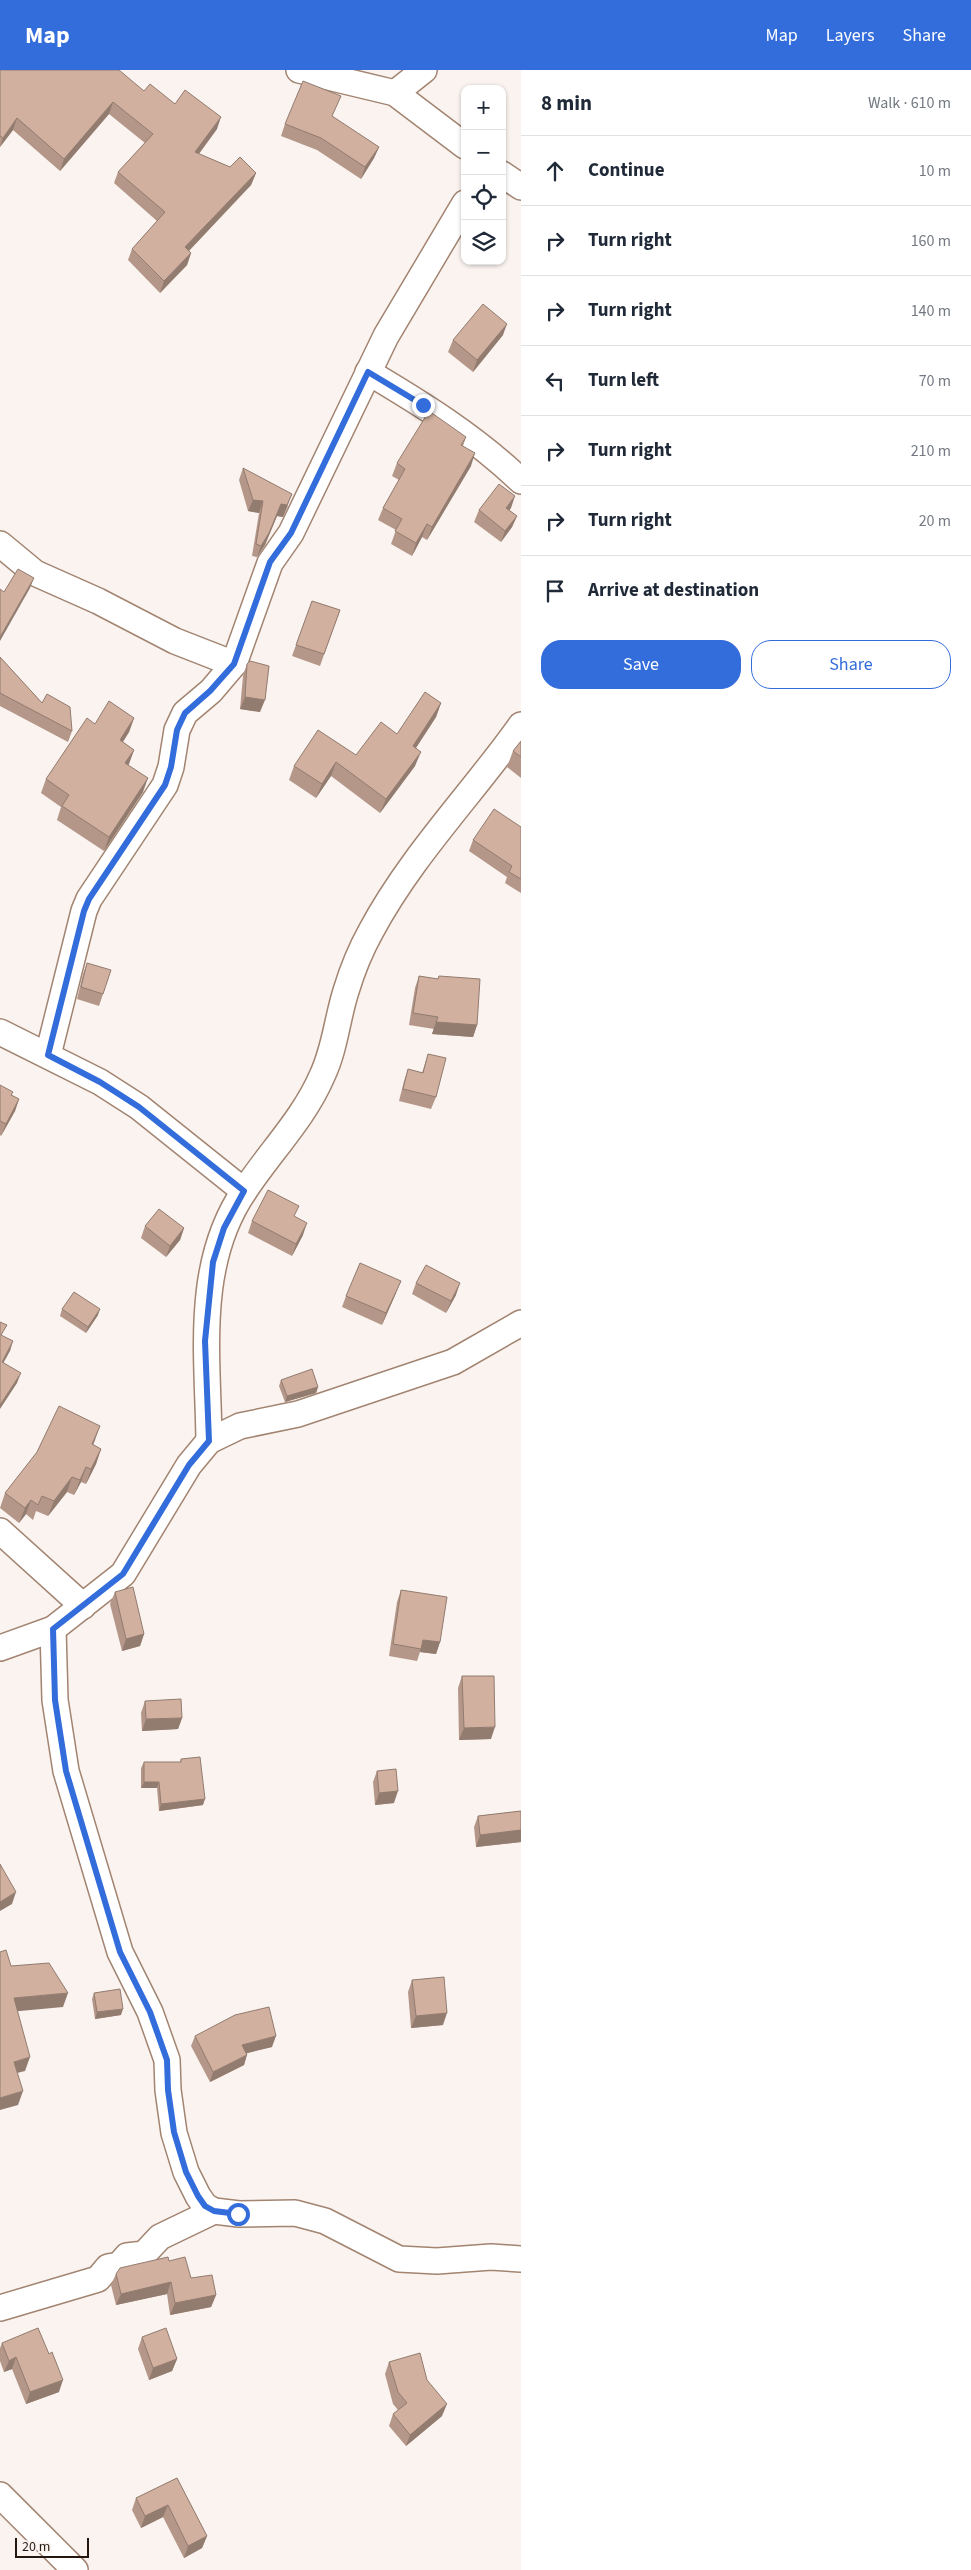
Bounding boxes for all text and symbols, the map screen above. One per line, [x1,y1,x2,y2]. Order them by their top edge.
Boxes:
text: Map [25,18,70,53]
text: Map [766,23,798,48]
text: Layers [826,23,875,48]
text: Share [903,23,946,48]
map controls [461,85,506,265]
button: + [461,85,506,130]
text: 8 min [541,88,592,118]
text: Walk · 610 m [868,92,951,114]
button: − [461,130,506,175]
icon: ahead [541,157,569,185]
text: Continue [588,157,665,184]
text: 10 m [919,160,951,182]
button: locate [461,175,506,220]
button: layers [461,220,506,265]
icon: right [541,227,569,255]
text: Turn right [588,227,672,254]
text: 160 m [911,230,951,252]
icon: right [541,297,569,325]
text: Turn right [588,297,672,324]
text: 140 m [911,300,951,322]
icon: left [541,367,569,395]
text: Turn left [588,367,659,394]
text: 70 m [919,370,951,392]
route end [412,394,435,417]
icon: right [541,437,569,465]
text: Turn right [588,437,672,464]
text: 210 m [911,440,951,462]
icon: right [541,507,569,535]
text: Turn right [588,507,672,534]
text: 20 m [919,510,951,532]
icon: arrive [541,577,569,605]
text: Arrive at destination [588,577,759,604]
button: Save [541,640,741,689]
button: Share [751,640,951,689]
route start [227,2203,250,2226]
scale bar [15,2535,89,2558]
text: 20 m [22,2537,50,2557]

